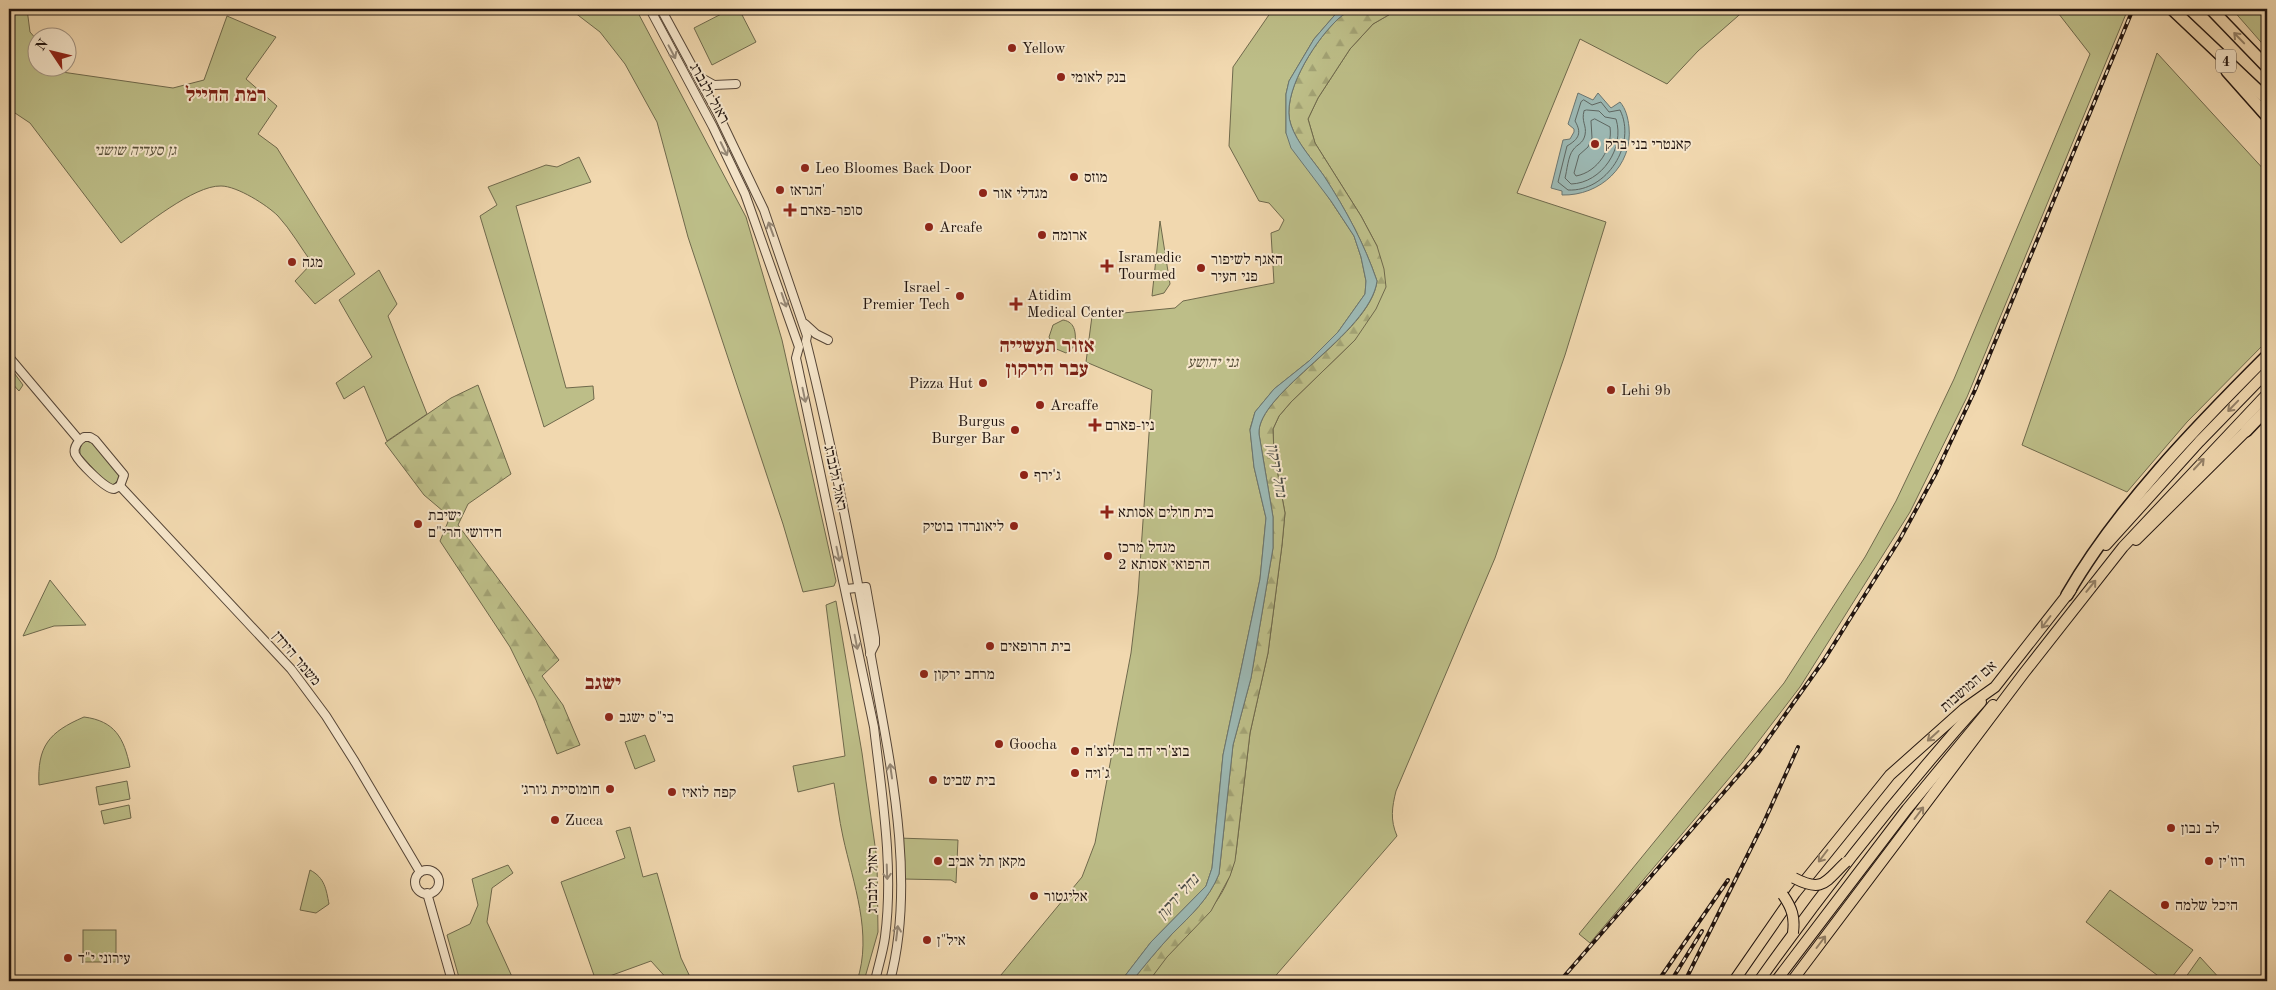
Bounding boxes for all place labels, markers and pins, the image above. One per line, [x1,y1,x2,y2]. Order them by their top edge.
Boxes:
marker: Yellow [1006,42,1018,54]
place label: Yellow [1022,42,1066,57]
place label: בנק לאומי [1071,70,1126,86]
marker: בנק לאומי [1055,71,1067,83]
marker: קאנטרי בני ברק [1589,138,1601,150]
place label: קאנטרי בני ברק [1605,138,1691,153]
marker: Leo Bloomes Back Door [799,162,811,174]
place label: Leo Bloomes Back Door [815,162,971,177]
marker: מוזס [1068,171,1080,183]
place label: מוזס [1084,171,1108,186]
marker: הגראז' [774,184,786,196]
place label: הגראז' [790,184,825,199]
place label: מגדלי אור [993,186,1048,202]
marker: מגדלי אור [977,187,989,199]
marker: סופר-פארם [784,204,796,216]
place label: סופר-פארם [800,204,863,219]
marker: Arcafe [923,221,935,233]
place label: Arcafe [939,221,983,236]
marker: ארומה [1036,229,1048,241]
place label: ארומה [1052,229,1087,244]
place label: Isramedic Tourmed [1118,251,1182,283]
place label: האגף לשיפור פני העיר [1211,252,1283,285]
marker: מגה [286,256,298,268]
place label: מגה [302,256,323,271]
marker: Isramedic Tourmed [1100,259,1114,273]
marker: האגף לשיפור פני העיר [1195,262,1207,274]
place label: Israel - Premier Tech [862,281,950,313]
place label: Atidim Medical Center [1027,289,1124,321]
marker: Israel - Premier Tech [954,290,966,302]
marker: Atidim Medical Center [1009,297,1023,311]
place label: Pizza Hut [909,377,973,392]
marker: Pizza Hut [977,377,989,389]
marker: Lehi 9b [1605,384,1617,396]
place label: Lehi 9b [1621,384,1671,399]
marker: Arcaffe [1034,399,1046,411]
place label: Arcaffe [1050,399,1098,414]
place label: Burgus Burger Bar [931,415,1005,447]
marker: ניו-פארם [1089,419,1101,431]
place label: ניו-פארם [1105,419,1154,434]
marker: Burgus Burger Bar [1009,424,1021,436]
marker: ג'ירף [1018,469,1030,481]
place label: ג'ירף [1034,469,1061,484]
marker: בית חולים אסותא [1100,505,1114,519]
place label: בית חולים אסותא [1118,505,1214,521]
place label: ישיבת חידושי הרי"ם [428,509,502,541]
marker: ישיבת חידושי הרי"ם [412,518,424,530]
place label: ליאונרדו בוטיק [923,519,1004,535]
marker: ליאונרדו בוטיק [1008,520,1020,532]
place label: מגדל מרכז הרפואי אסותא 2 [1118,540,1210,573]
marker: מגדל מרכז הרפואי אסותא 2 [1102,550,1114,562]
marker: בית הרופאים [984,640,996,652]
place label: בית הרופאים [1000,640,1071,655]
marker: מרחב ירקון [918,668,930,680]
place label: מרחב ירקון [934,668,995,683]
marker: בי"ס ישגב [603,711,615,723]
place label: בי"ס ישגב [619,711,674,726]
marker: Goocha [993,738,1005,750]
place label: Goocha [1009,738,1057,753]
place label: בוצ'רי דה ברילוצ'ה [1085,744,1189,760]
marker: בוצ'רי דה ברילוצ'ה [1069,745,1081,757]
marker: ג'ויה [1069,767,1081,779]
place label: ג'ויה [1085,767,1110,782]
marker: בית שביט [927,774,939,786]
place label: בית שביט [943,774,995,789]
place label: חומוסיית ג׳ורג׳ [521,783,600,798]
marker: חומוסיית ג׳ורג׳ [604,783,616,795]
place label: קפה לואיז [682,785,736,801]
marker: קפה לואיז [666,786,678,798]
marker: Zucca [549,814,561,826]
place label: Zucca [565,814,604,829]
place label: לב נבון [2181,821,2220,837]
marker: לב נבון [2165,822,2177,834]
place label: מקאן תל אביב [948,854,1026,870]
marker: מקאן תל אביב [932,855,944,867]
marker: רוז'ין [2203,855,2215,867]
place label: רוז'ין [2219,855,2245,870]
place label: אליגטור [1044,889,1088,905]
marker: אליגטור [1028,890,1040,902]
place label: היכל שלמה [2175,898,2238,914]
marker: היכל שלמה [2159,899,2171,911]
place label: איל"ן [937,933,966,949]
marker: איל"ן [921,934,933,946]
marker: עירוני י"ד [62,952,74,964]
place label: עירוני י"ד [78,952,130,967]

